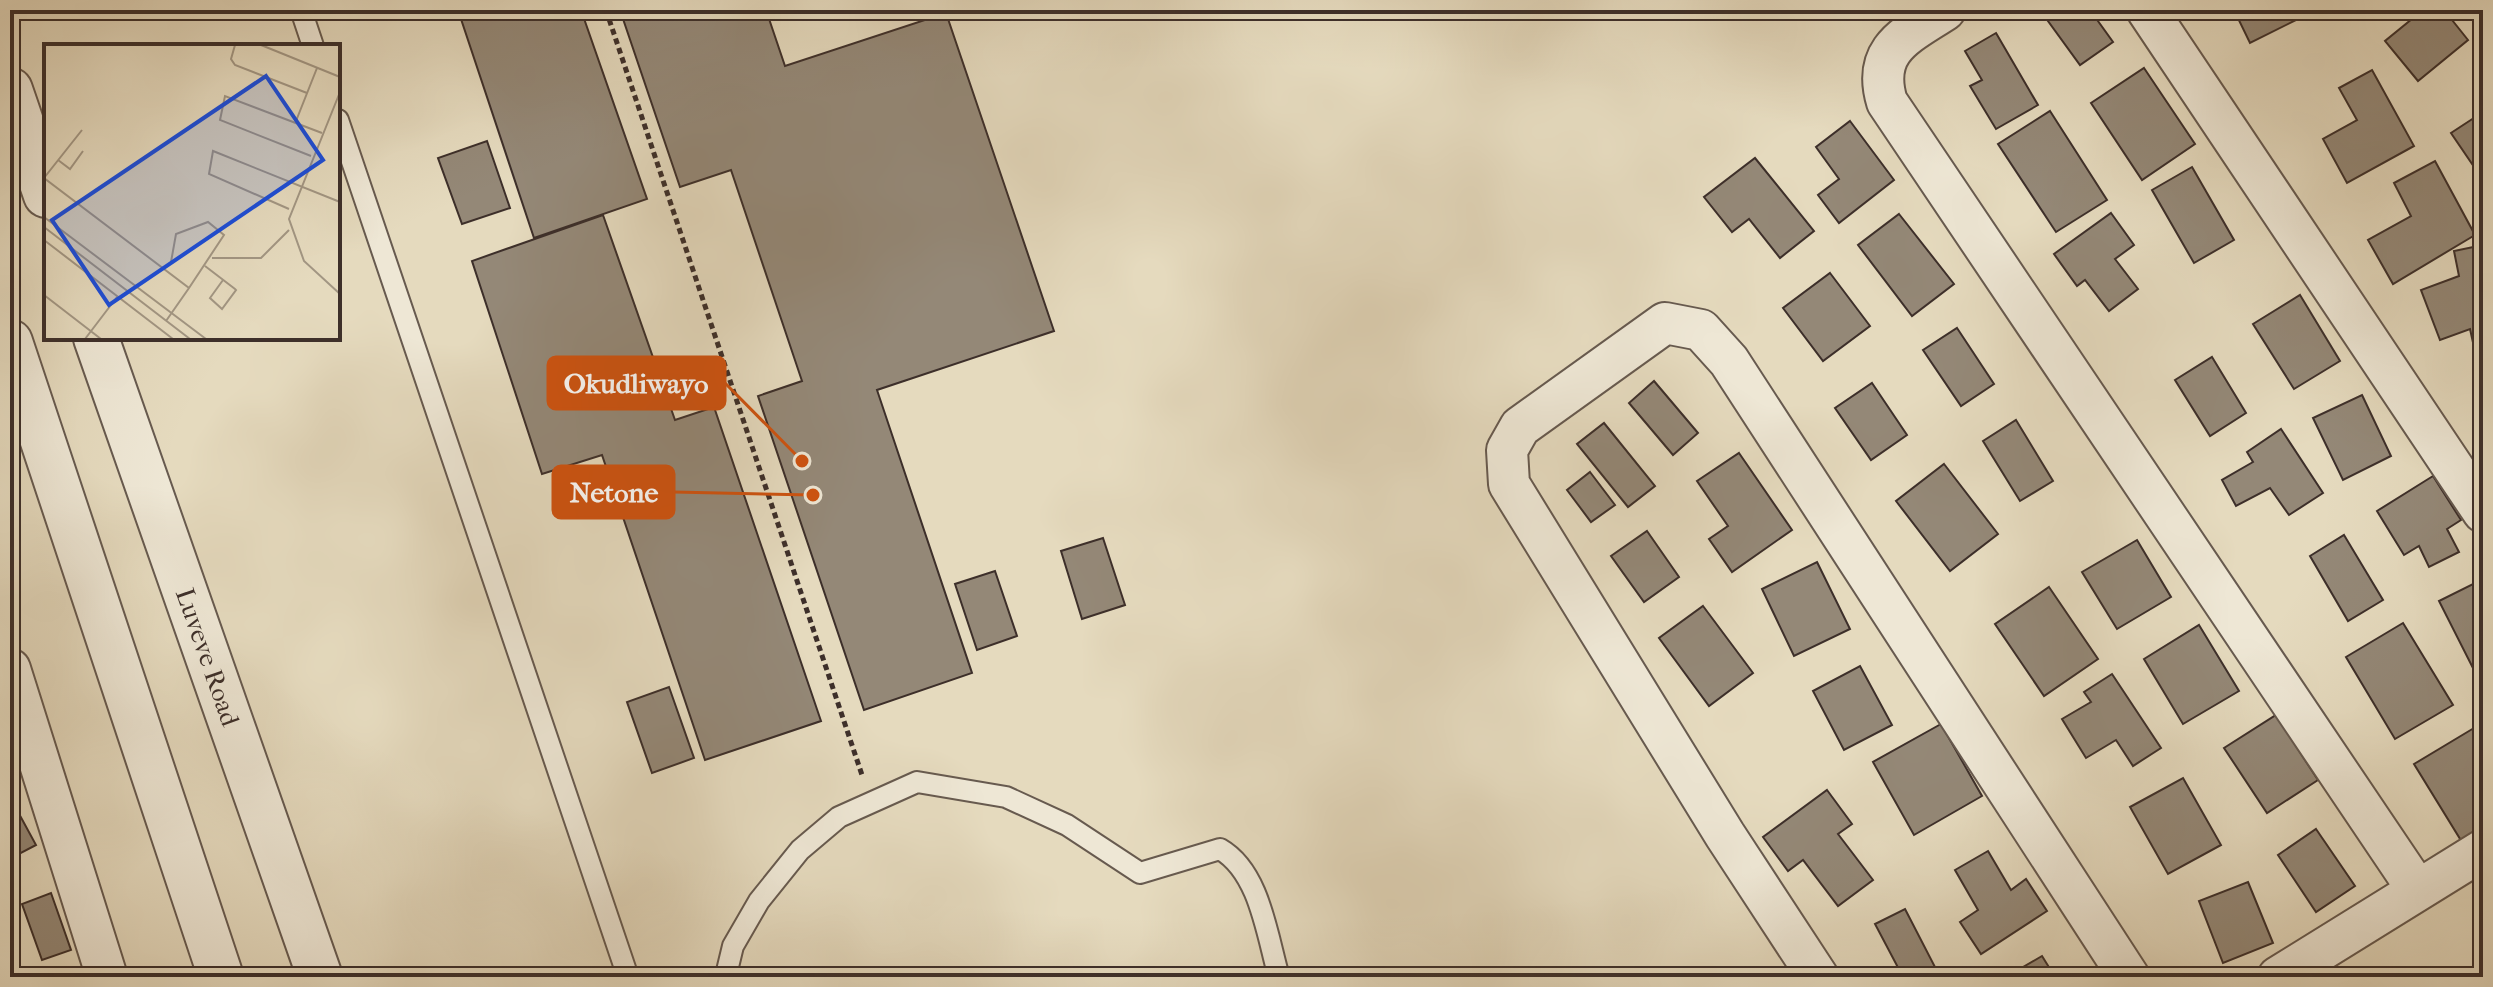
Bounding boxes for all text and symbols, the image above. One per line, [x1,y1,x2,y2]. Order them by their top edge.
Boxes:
inset map [44,44,340,340]
callout: Okudliwayo [548,357,725,409]
text: Okudliwayo [564,367,708,400]
callout: Netone [553,466,674,518]
text: Netone [570,476,658,509]
street label: Luveve Road [169,584,246,731]

